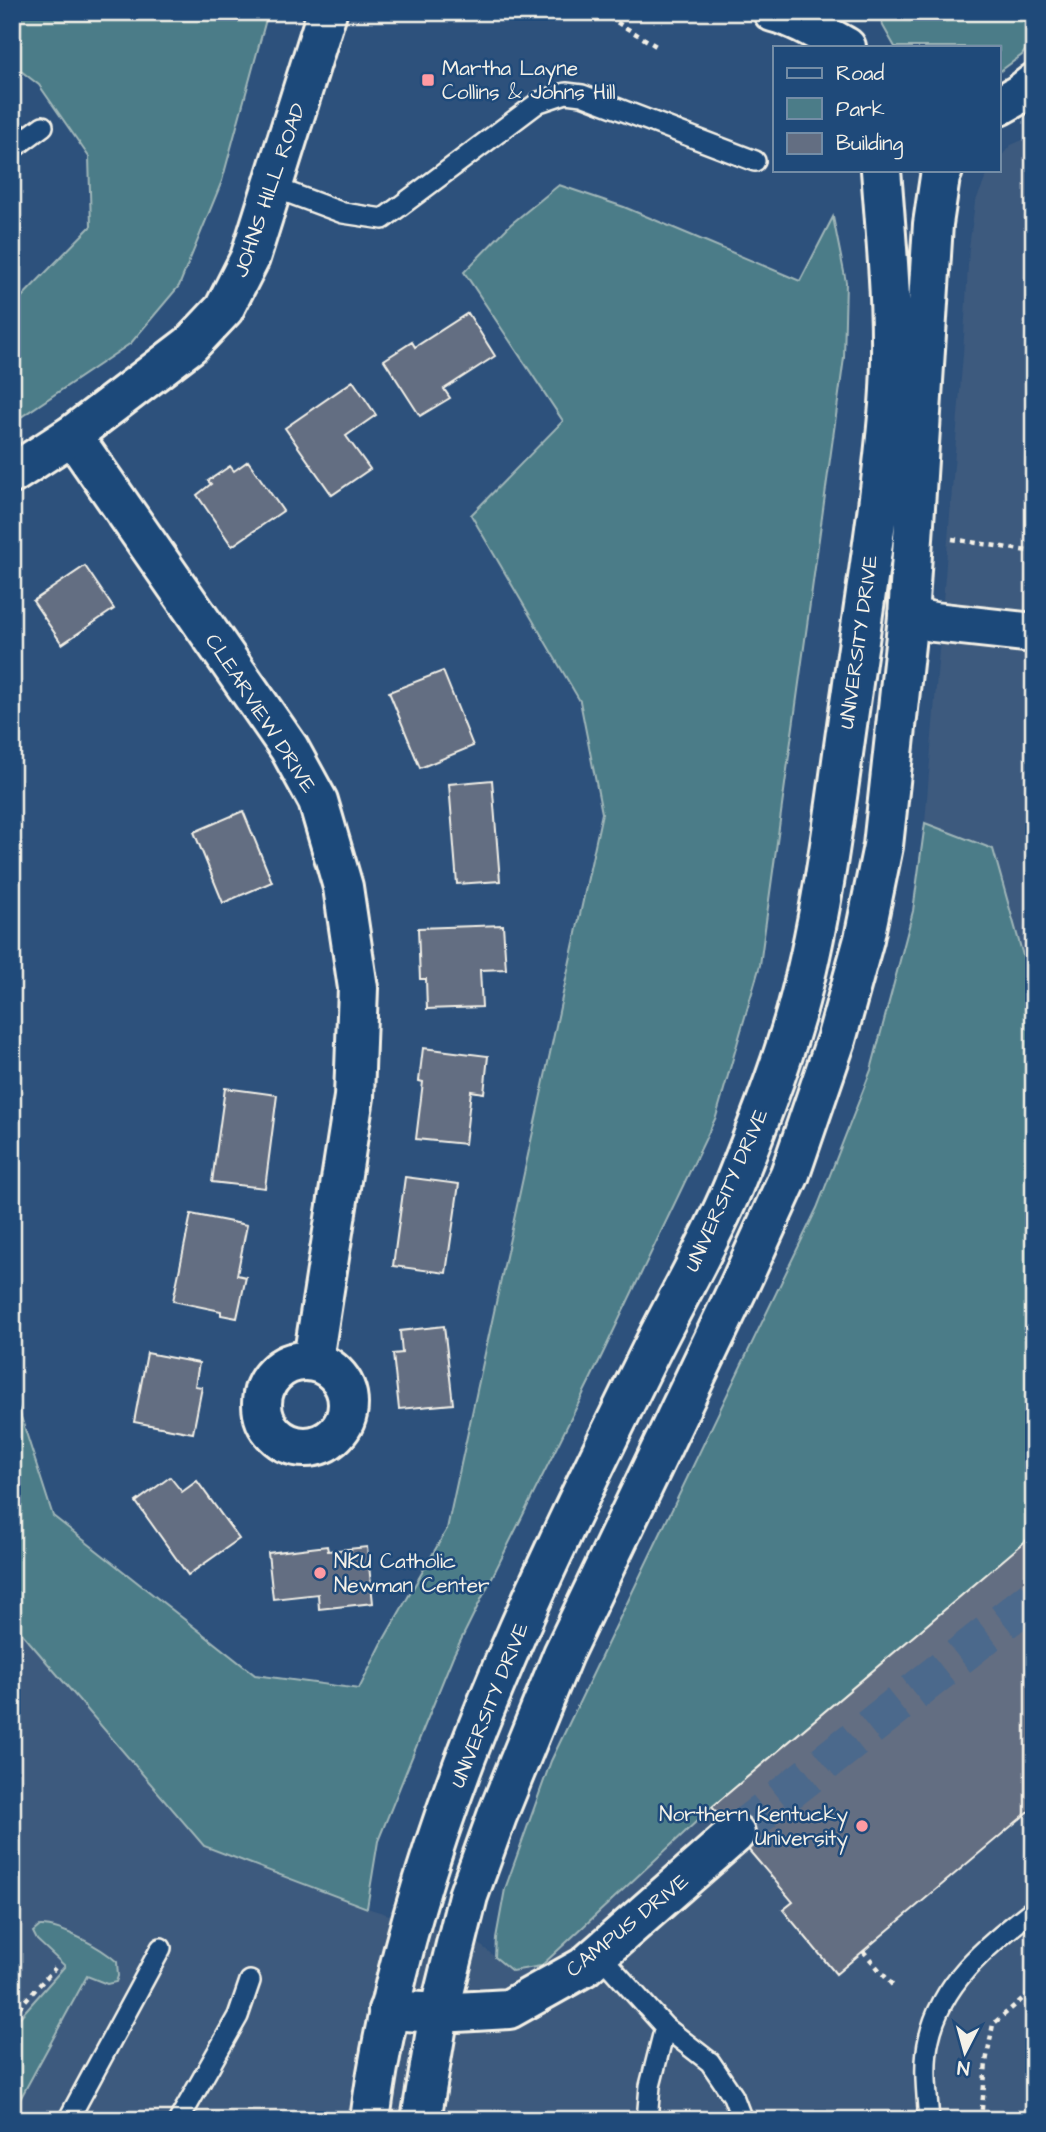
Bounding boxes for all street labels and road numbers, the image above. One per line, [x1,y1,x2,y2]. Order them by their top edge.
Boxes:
street label: JOHNS HILL ROAD [226,99,313,281]
street label: UNIVERSITY DRIVE [832,553,885,731]
street label: CLEARVIEW DRIVE [198,628,323,799]
street label: UNIVERSITY DRIVE [678,1104,776,1276]
street label: UNIVERSITY DRIVE [443,1618,536,1792]
street label: CAMPUS DRIVE [560,1867,695,1984]

